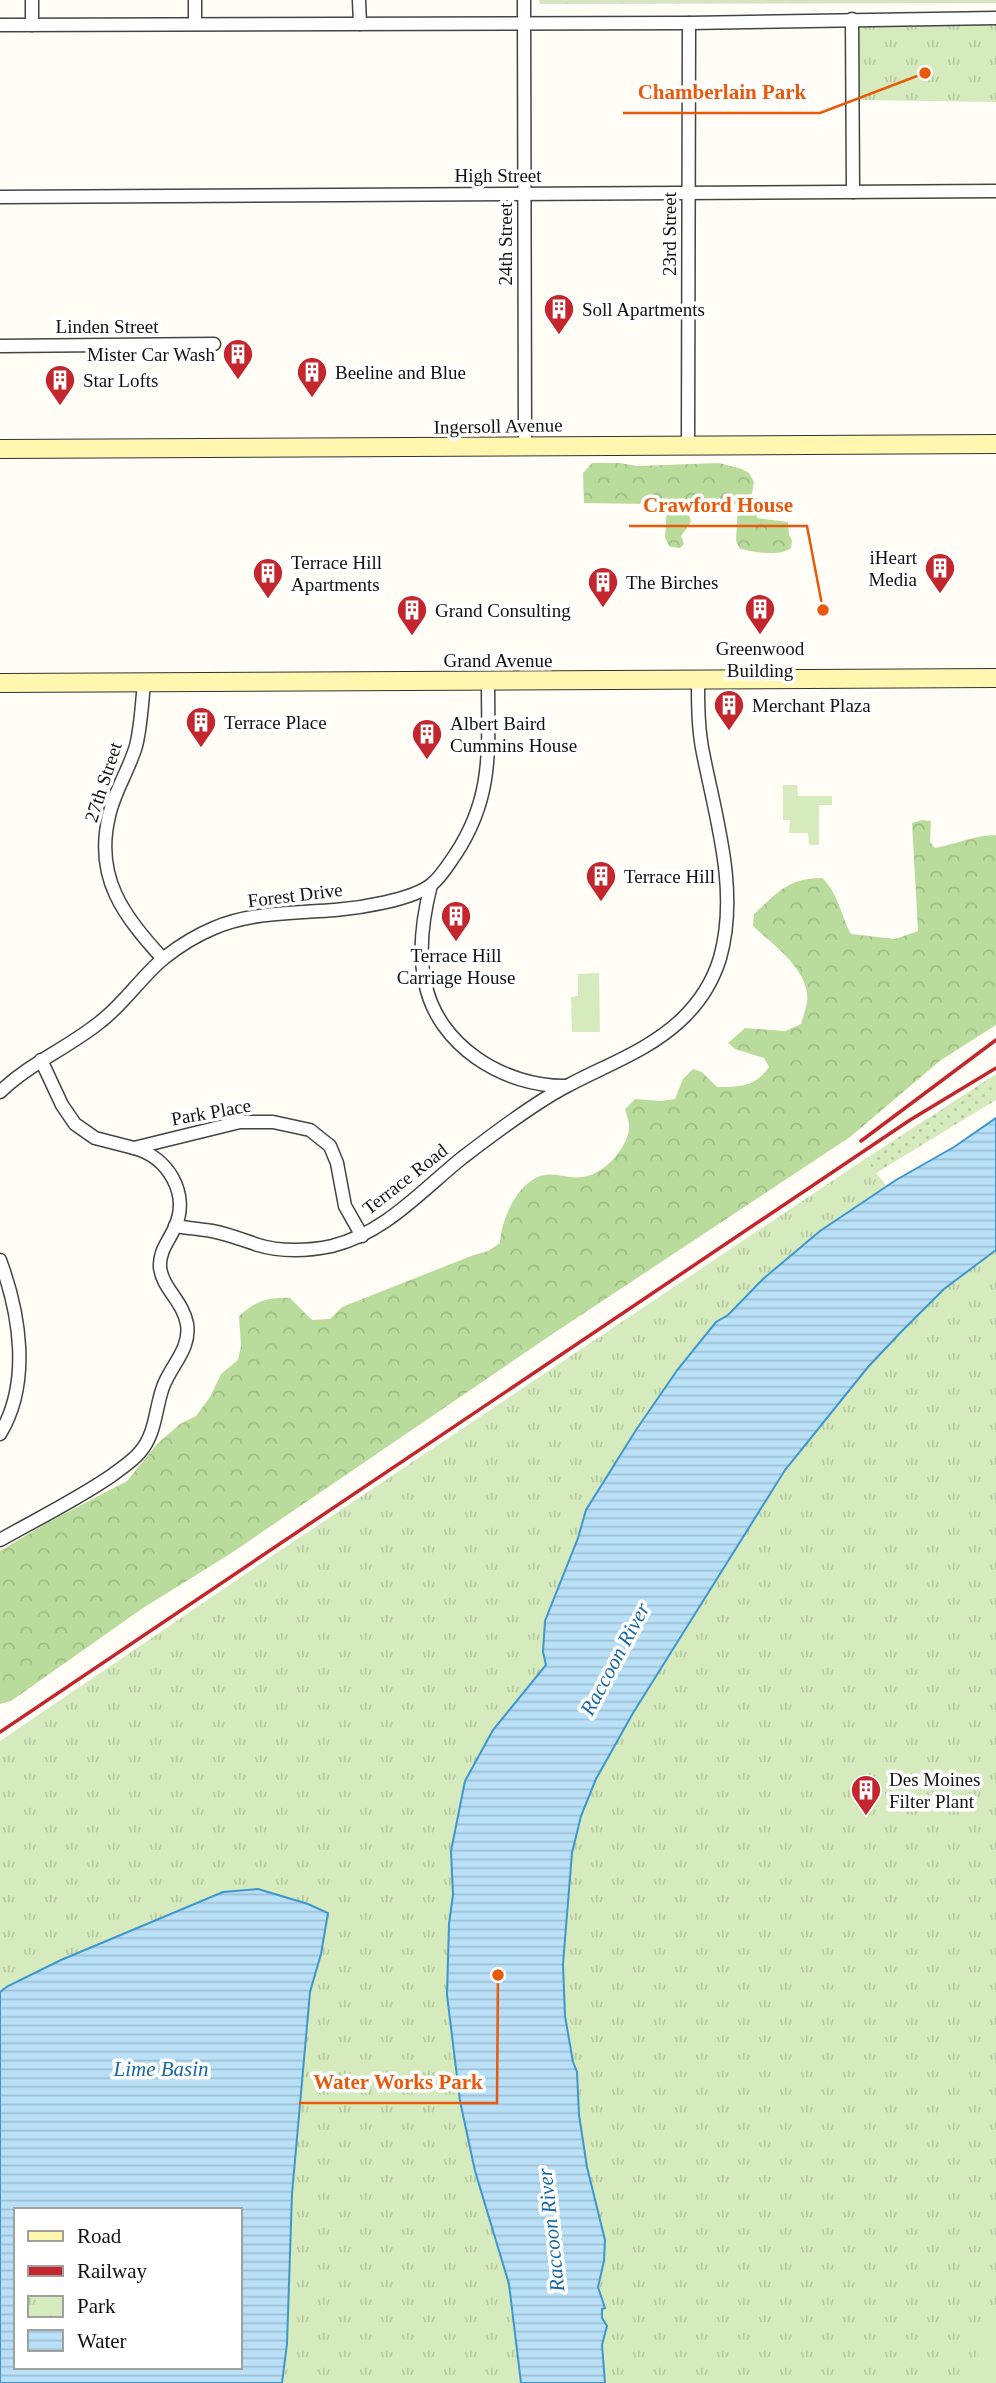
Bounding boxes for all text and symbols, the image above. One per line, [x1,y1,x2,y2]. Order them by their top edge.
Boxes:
callout: Chamberlain Park [623,71,820,113]
text: Chamberlain Park [638,80,807,104]
street label: High Street [454,165,542,186]
street label: 23rd Street [659,191,680,276]
street label: 24th Street [495,202,516,285]
building icon: Soll Apartments [542,292,576,336]
place label: Soll Apartments [582,299,705,320]
street label: Linden Street [56,316,159,337]
building icon: Mister Car Wash [221,337,255,381]
place label: Mister Car Wash [87,344,215,365]
building icon: Beeline and Blue [295,355,329,399]
place label: Beeline and Blue [335,362,466,383]
building icon: Star Lofts [43,363,77,407]
place label: Star Lofts [83,370,158,391]
street label: Ingersoll Avenue [433,414,563,438]
callout: Crawford House [629,484,807,526]
text: Crawford House [643,493,793,517]
place label: iHeart Media [868,547,918,590]
building icon: iHeart Media [923,551,957,595]
place label: Terrace Hill Apartments [291,552,382,595]
building icon: Terrace Hill Apartments [251,556,285,600]
building icon: The Birches [586,565,620,609]
place label: The Birches [626,572,718,593]
building icon: Greenwood Building [743,592,777,636]
building icon: Grand Consulting [395,593,429,637]
place label: Grand Consulting [435,600,571,621]
place label: Greenwood Building [716,638,805,681]
street label: Grand Avenue [444,650,552,671]
building icon: Merchant Plaza [712,688,746,732]
place label: Merchant Plaza [752,695,871,716]
building icon: Terrace Place [184,705,218,749]
place label: Terrace Place [224,712,327,733]
place label: Albert Baird Cummins House [450,713,577,756]
building icon: Albert Baird Cummins House [410,717,444,761]
street label: 27th Street [80,739,126,825]
building icon: Terrace Hill [584,859,618,903]
place label: Terrace Hill [624,866,715,887]
street label: Forest Drive [246,879,344,911]
building icon: Terrace Hill Carriage House [439,899,473,943]
place label: Terrace Hill Carriage House [397,945,515,988]
street label: Park Place [169,1095,253,1129]
street label: Terrace Road [359,1139,452,1219]
water label: Raccoon River [575,1598,655,1720]
place label: Des Moines Filter Plant [889,1769,980,1812]
building icon: Des Moines Filter Plant [849,1773,883,1817]
water label: Lime Basin [112,2057,209,2081]
callout: Water Works Park [299,2061,497,2103]
text: Water Works Park [313,2070,483,2094]
water label: Raccoon River [532,2166,570,2294]
legend [14,2208,242,2369]
text: Road [77,2224,122,2248]
text: Railway [77,2259,147,2283]
text: Park [77,2294,116,2318]
text: Water [77,2329,127,2353]

